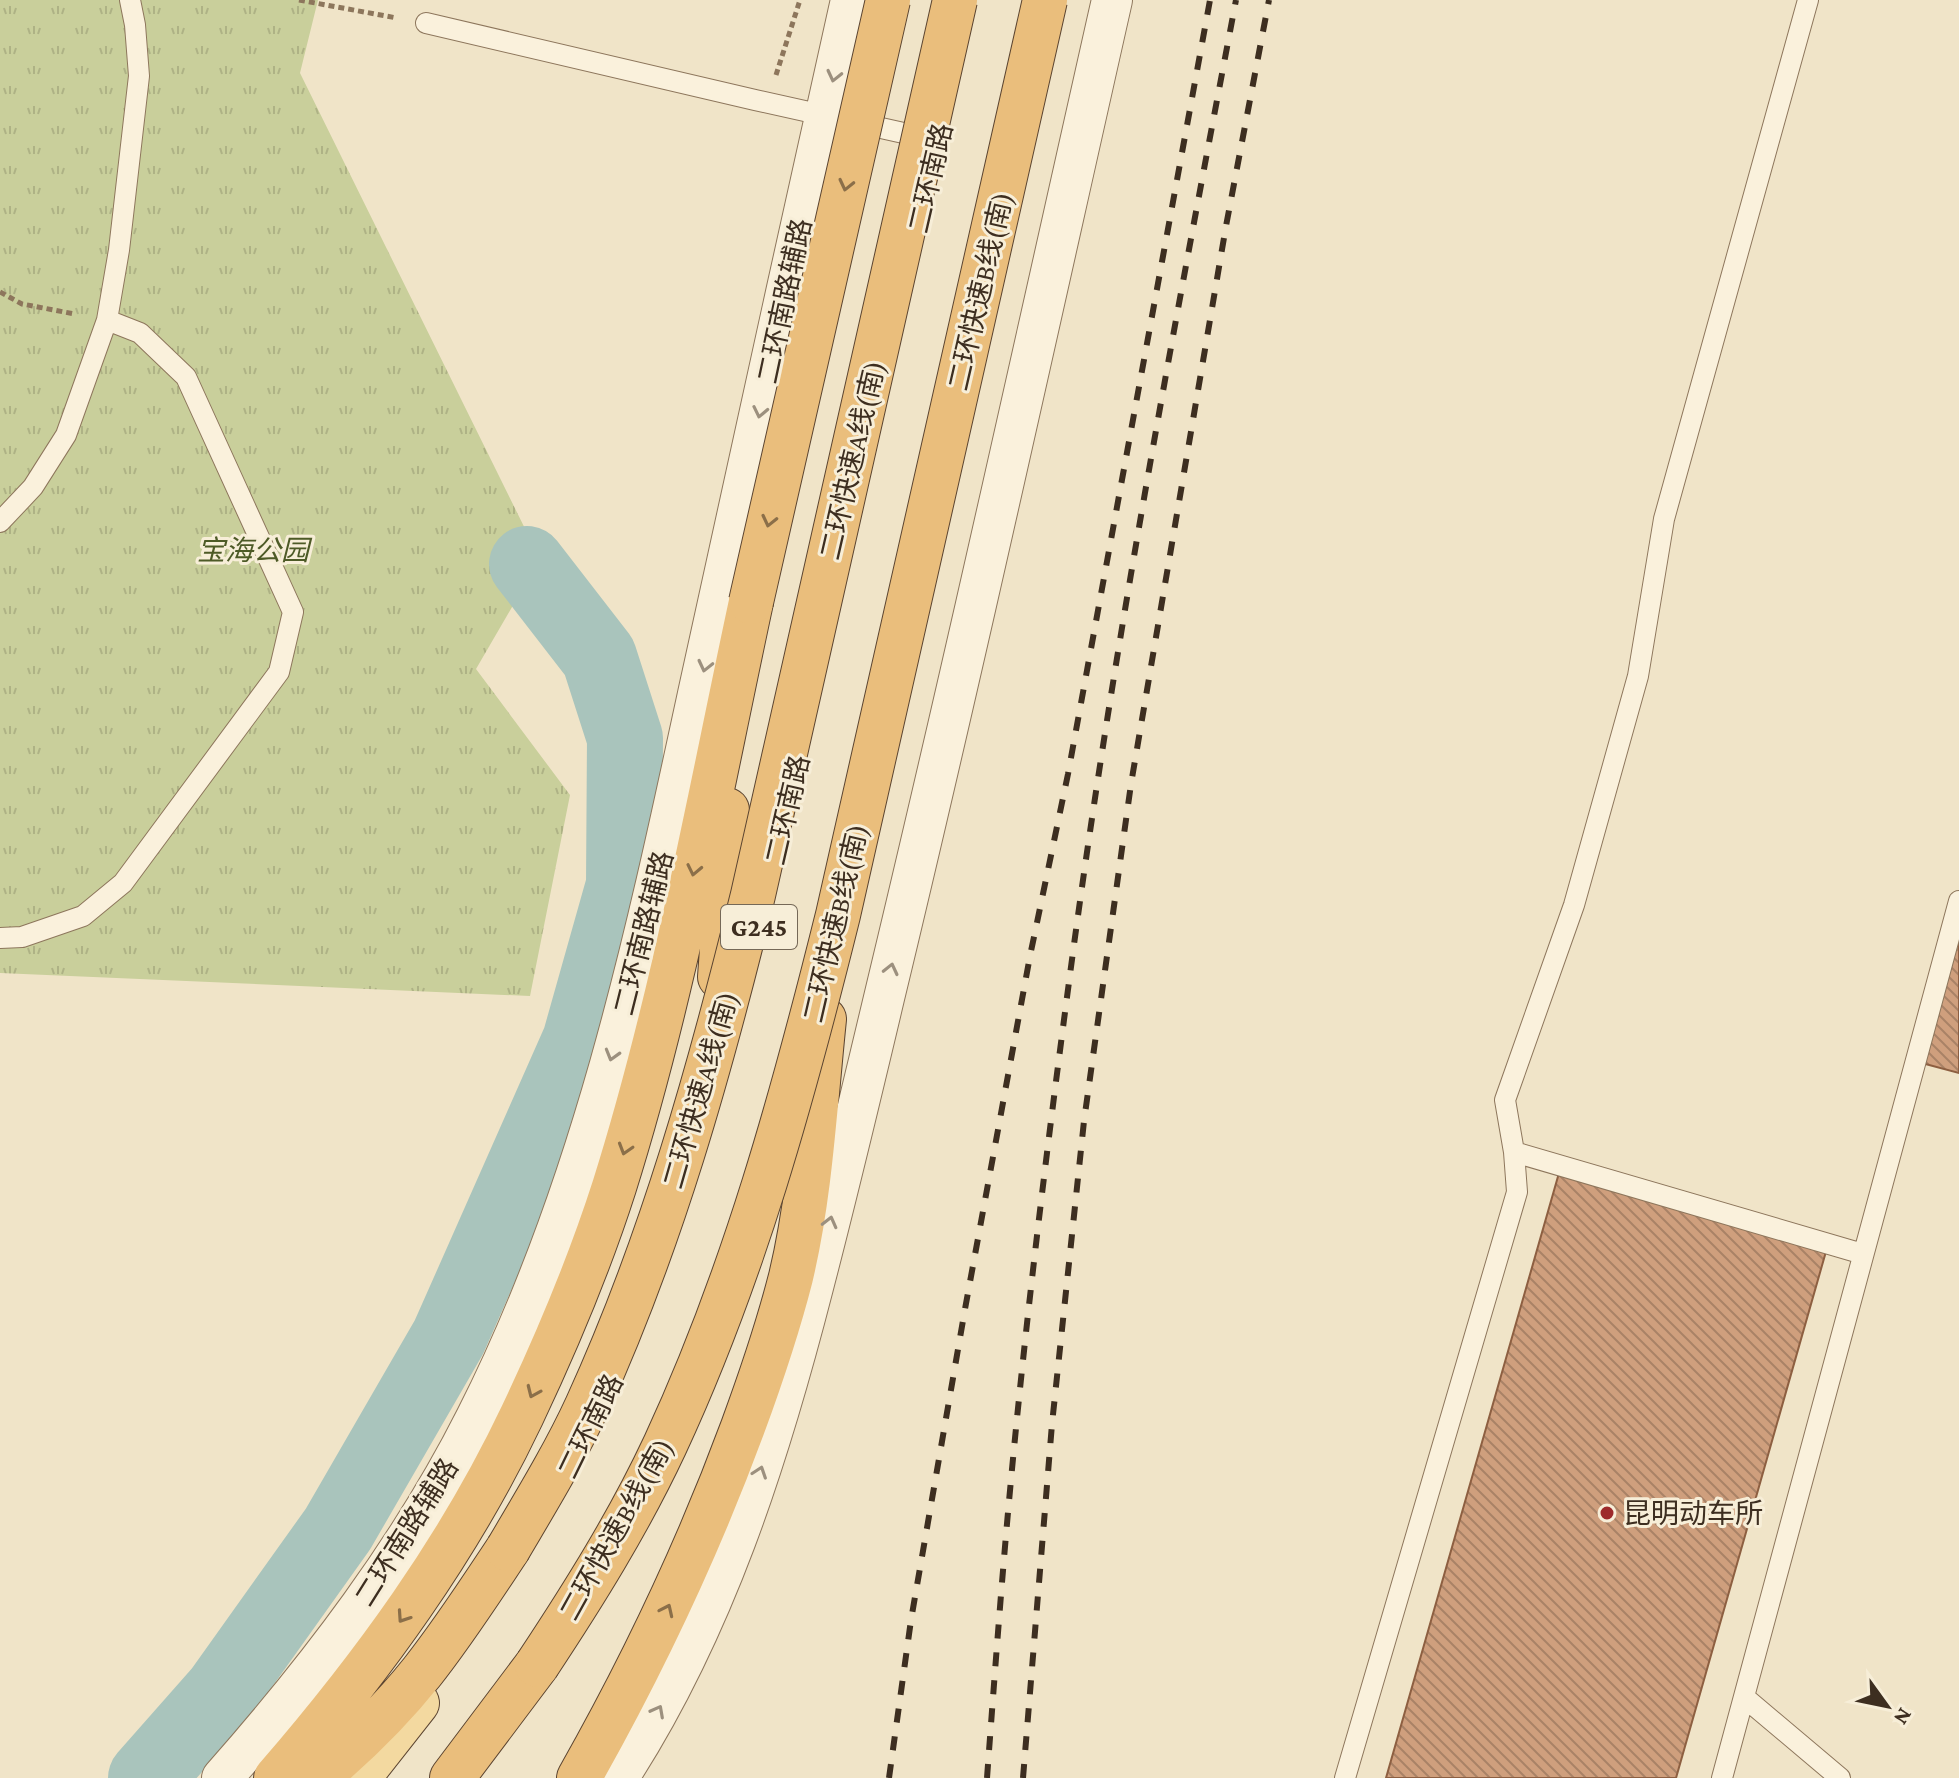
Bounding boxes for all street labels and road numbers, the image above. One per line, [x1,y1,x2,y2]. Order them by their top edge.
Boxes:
street label: 二环南路 [903,120,958,236]
street label: 二环快速B线(南) [943,189,1019,394]
street label: 二环南路辅路 [752,216,817,386]
street label: 二环快速A线(南) [814,357,891,563]
street label: 二环南路 [760,752,815,868]
street label: 二环快速B线(南) [798,821,874,1026]
street label: 二环南路辅路 [608,848,679,1018]
road number: G245 [721,905,797,949]
street label: 二环快速A线(南) [658,988,744,1193]
street label: 二环南路 [552,1369,629,1483]
street label: 二环快速B线(南) [554,1433,680,1626]
street label: 二环南路辅路 [349,1453,464,1612]

